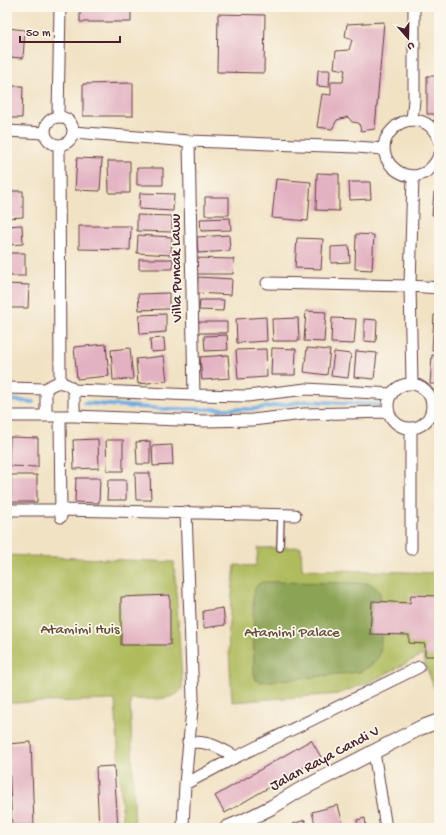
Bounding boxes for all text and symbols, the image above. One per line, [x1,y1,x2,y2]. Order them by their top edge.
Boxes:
scale bar [20,18,120,44]
north arrow [388,18,428,58]
text: 50 m [26,27,51,41]
text: U [405,39,416,52]
street label: Villa Puncak Lawu [167,214,187,323]
park label: Atamimi Huis [40,621,120,639]
park label: Atamimi Palace [244,624,340,642]
street label: Jalan Raya Candi V [267,723,383,795]

